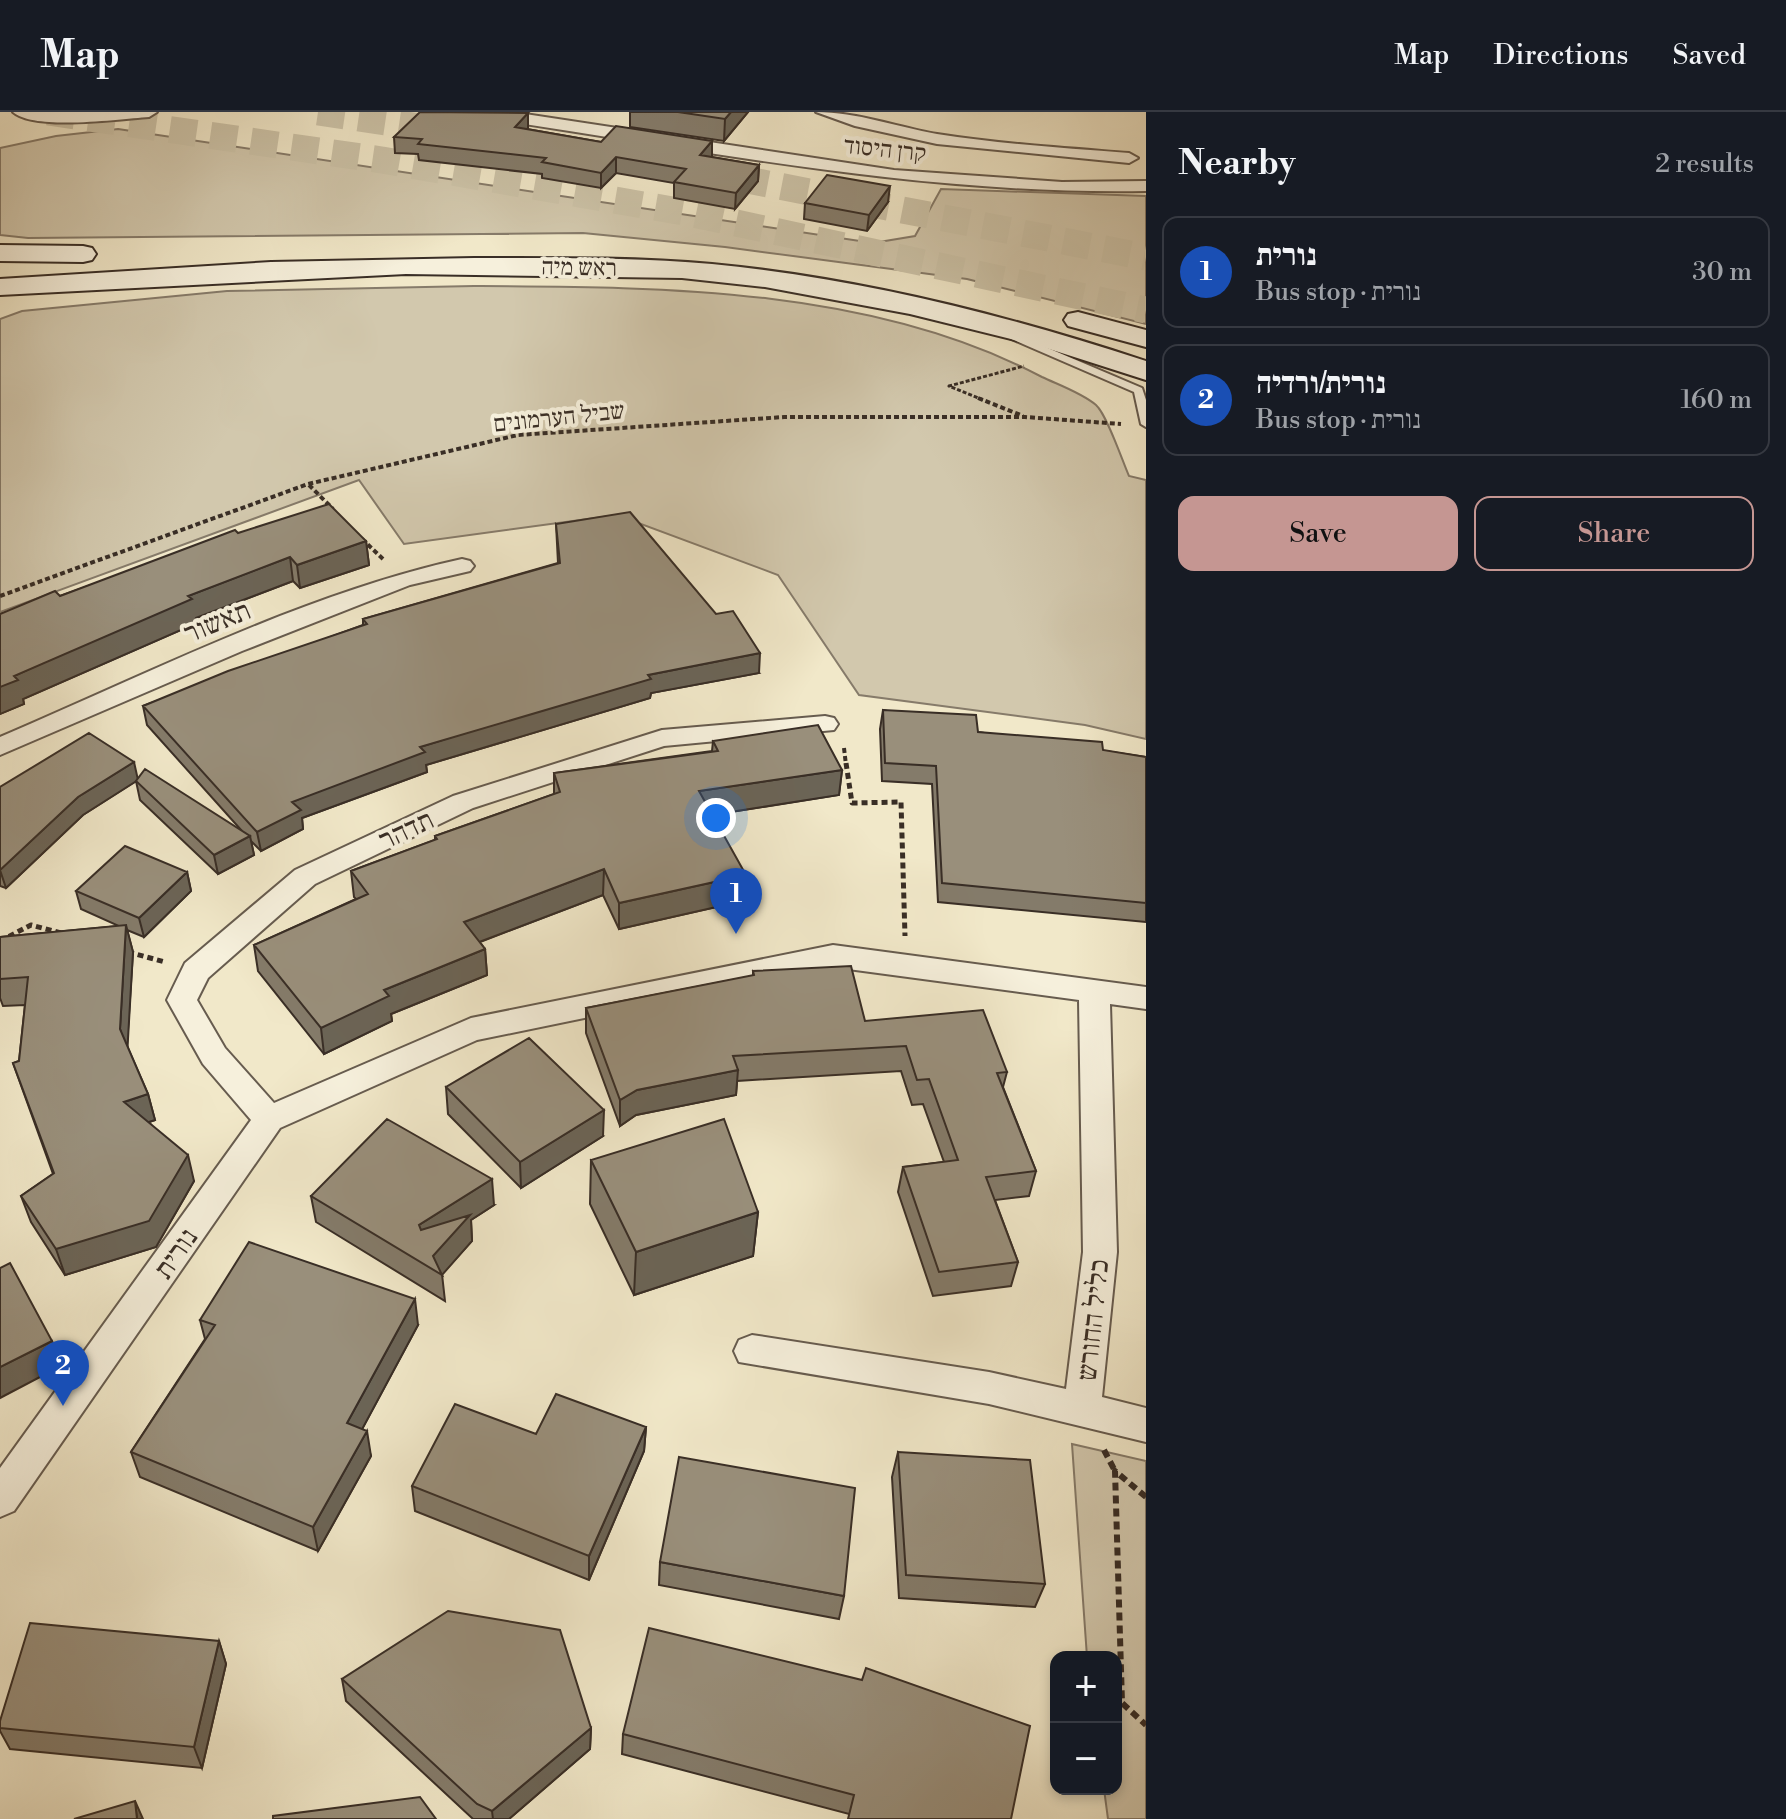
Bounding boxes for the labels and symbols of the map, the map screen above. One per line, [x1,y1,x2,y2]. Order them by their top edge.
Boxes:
street label: קרן היסוד [842,131,928,169]
street label: ראש מיה [541,252,617,284]
street label: שביל הערמונים [492,396,626,440]
street label: תאשור [179,593,256,652]
your location [696,798,736,838]
street label: תדהר [374,803,440,858]
pin: 1 [710,868,762,934]
street label: נורית [146,1222,206,1286]
street label: כליל החורש [1070,1258,1117,1383]
pin: 2 [37,1340,89,1406]

